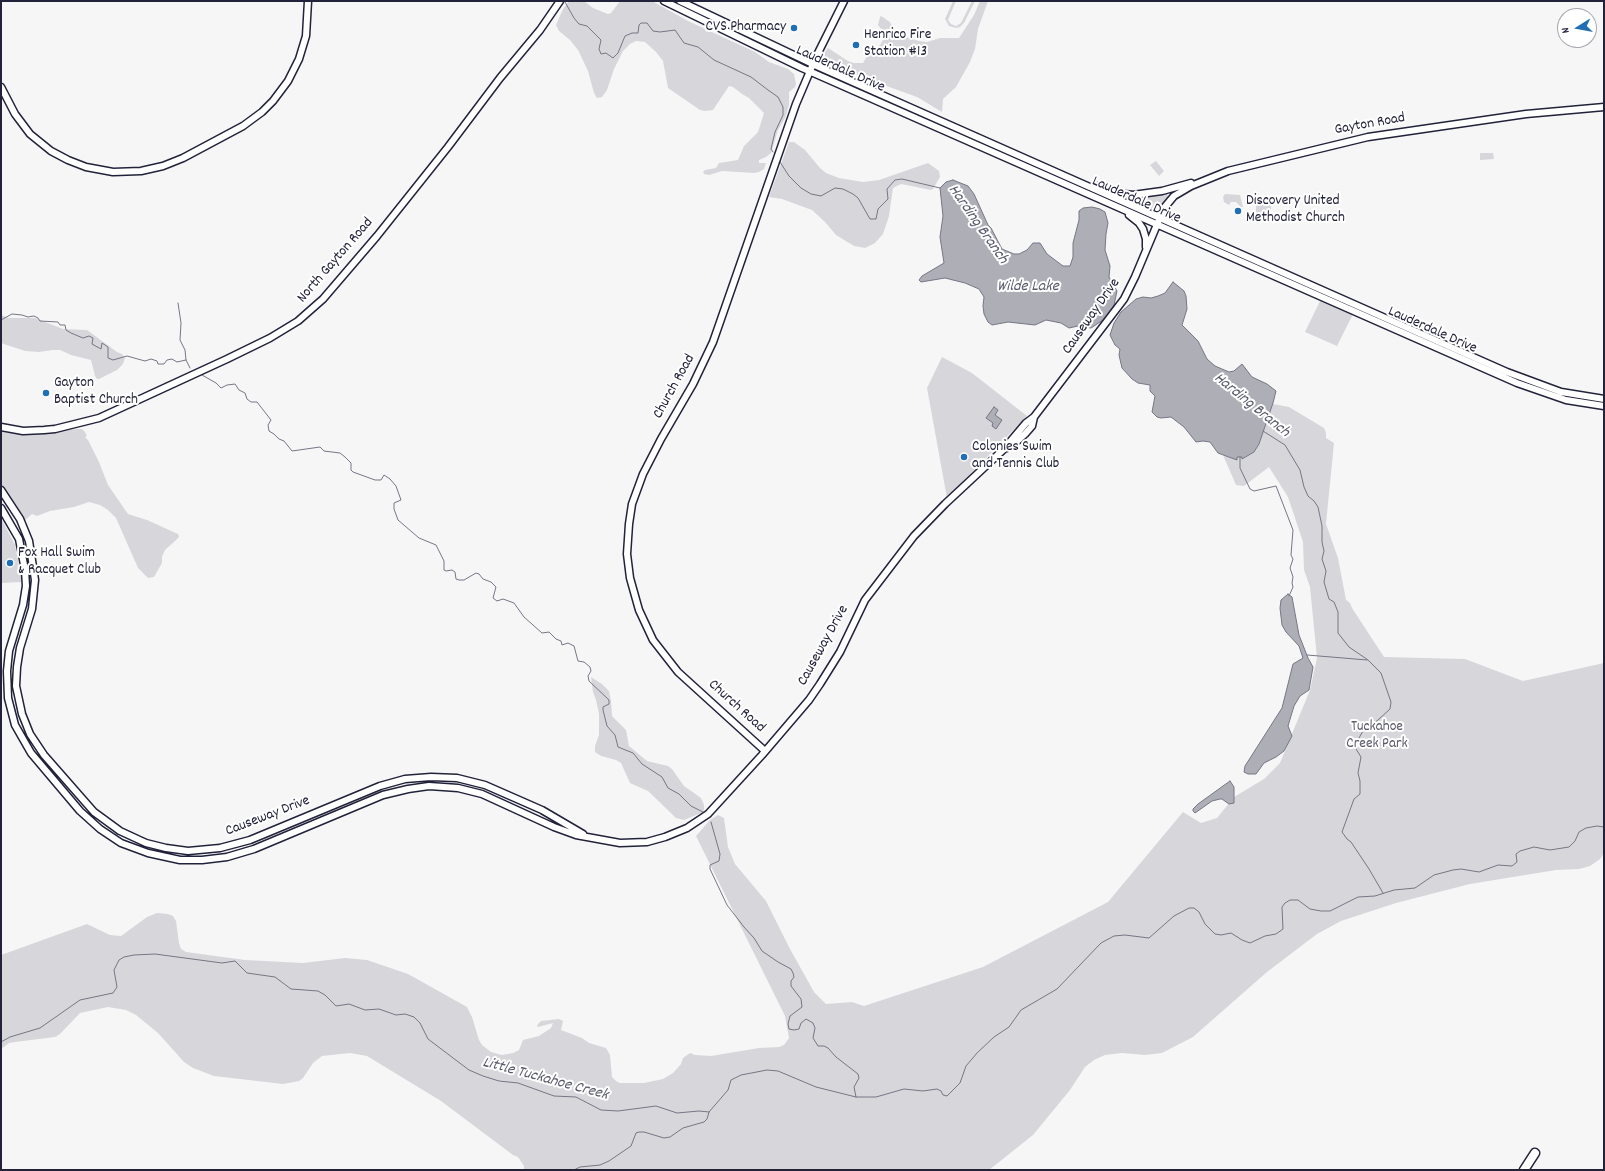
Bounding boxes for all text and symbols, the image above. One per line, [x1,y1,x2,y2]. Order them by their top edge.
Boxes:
north arrow [1557,8,1597,48]
place label: CVS Pharmacy [706,19,786,37]
marker: CVS Pharmacy [789,23,799,33]
text: N [1558,26,1575,34]
place label: Henrico Fire Station #13 [864,27,931,62]
marker: Henrico Fire Station #13 [851,40,861,50]
street label: Lauderdale Drive [793,42,887,98]
street label: Gayton Road [1333,110,1407,140]
street label: Lauderdale Drive [1089,173,1183,229]
water label: Harding Branch [943,182,1011,268]
place label: Discovery United Methodist Church [1246,193,1345,228]
marker: Discovery United Methodist Church [1233,206,1243,216]
street label: North Gayton Road [294,215,378,307]
street label: Causeway Drive [1059,275,1125,359]
water label: Wilde Lake [997,278,1059,298]
street label: Lauderdale Drive [1385,303,1479,359]
street label: Church Road [650,352,700,422]
water label: Harding Branch [1209,369,1293,443]
place label: Gayton Baptist Church [54,375,138,410]
marker: Gayton Baptist Church [41,388,51,398]
place label: Colonies Swim and Tennis Club [972,439,1059,474]
marker: Colonies Swim and Tennis Club [959,452,969,462]
place label: Fox Hall Swim & Racquet Club [18,545,101,580]
marker: Fox Hall Swim & Racquet Club [5,558,15,568]
street label: Causeway Drive [795,603,853,689]
street label: Church Road [704,677,768,737]
park label: Tuckahoe Creek Park [1346,719,1408,754]
street label: Causeway Drive [223,793,313,841]
water label: Little Tuckahoe Creek [480,1054,610,1106]

